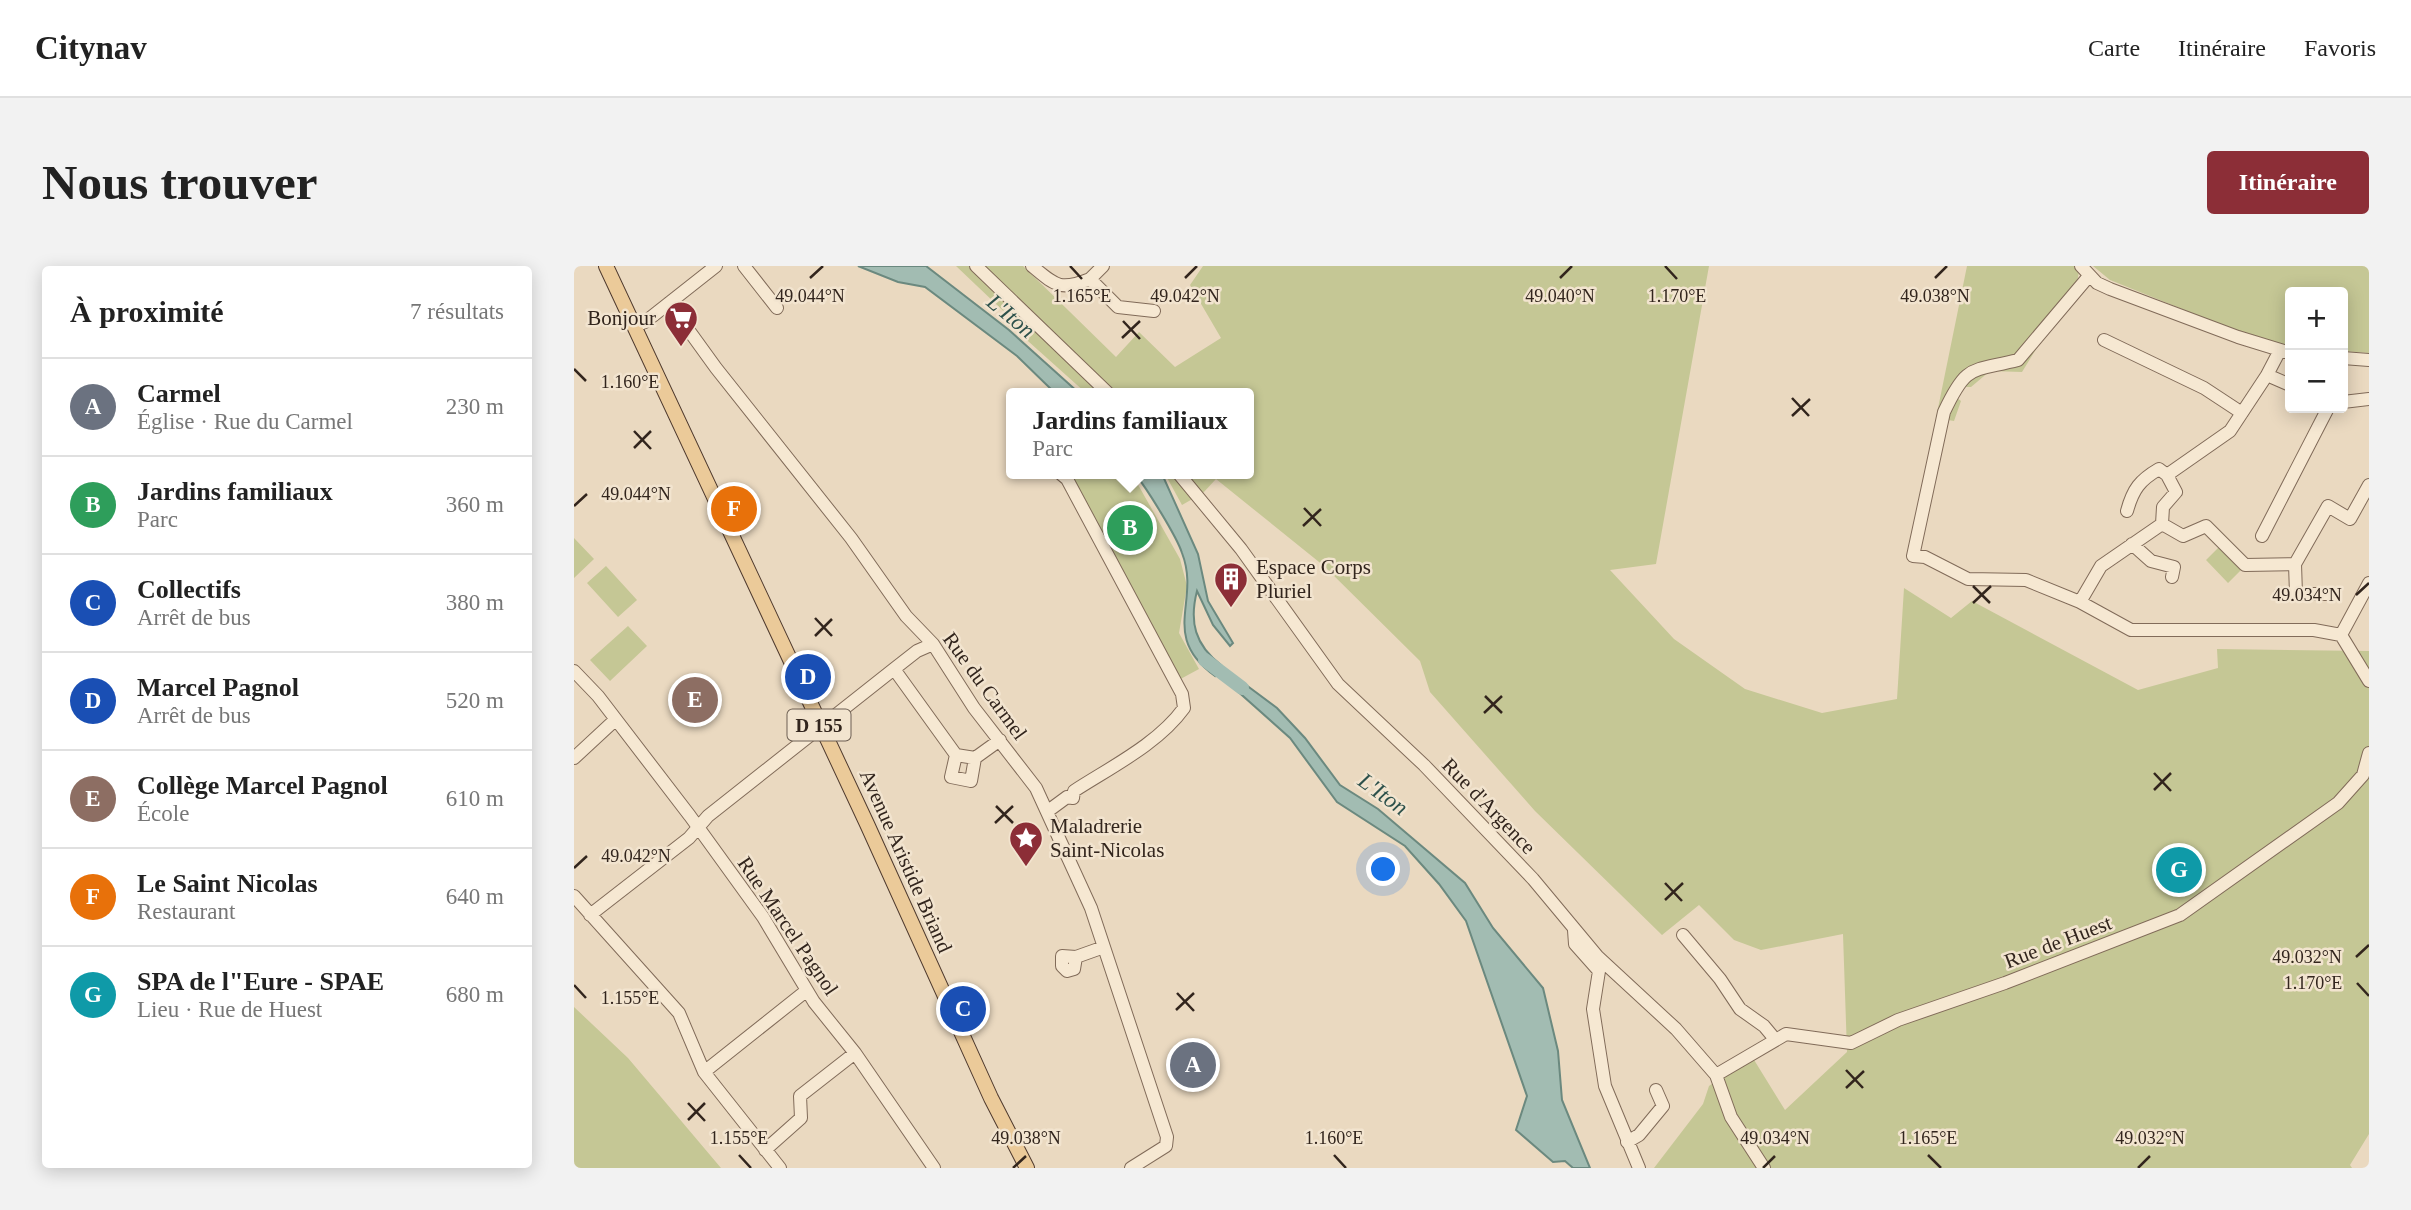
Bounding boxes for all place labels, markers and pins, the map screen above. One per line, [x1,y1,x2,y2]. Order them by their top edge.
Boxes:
supermarket icon: Bonjour [662,299,700,348]
place label: Bonjour [587,306,656,330]
pin: F [711,483,757,535]
pin: B [1107,502,1153,554]
place label: Espace Corps Pluriel [1256,555,1371,603]
building icon: Espace Corps Pluriel [1212,560,1250,609]
pin: D [785,651,831,703]
pin: E [672,674,718,726]
place label: Maladrerie Saint-Nicolas [1050,814,1164,862]
place icon: Maladrerie Saint-Nicolas [1007,819,1045,868]
pin: G [2156,844,2202,896]
pin: C [940,983,986,1035]
pin: A [1170,1039,1216,1091]

